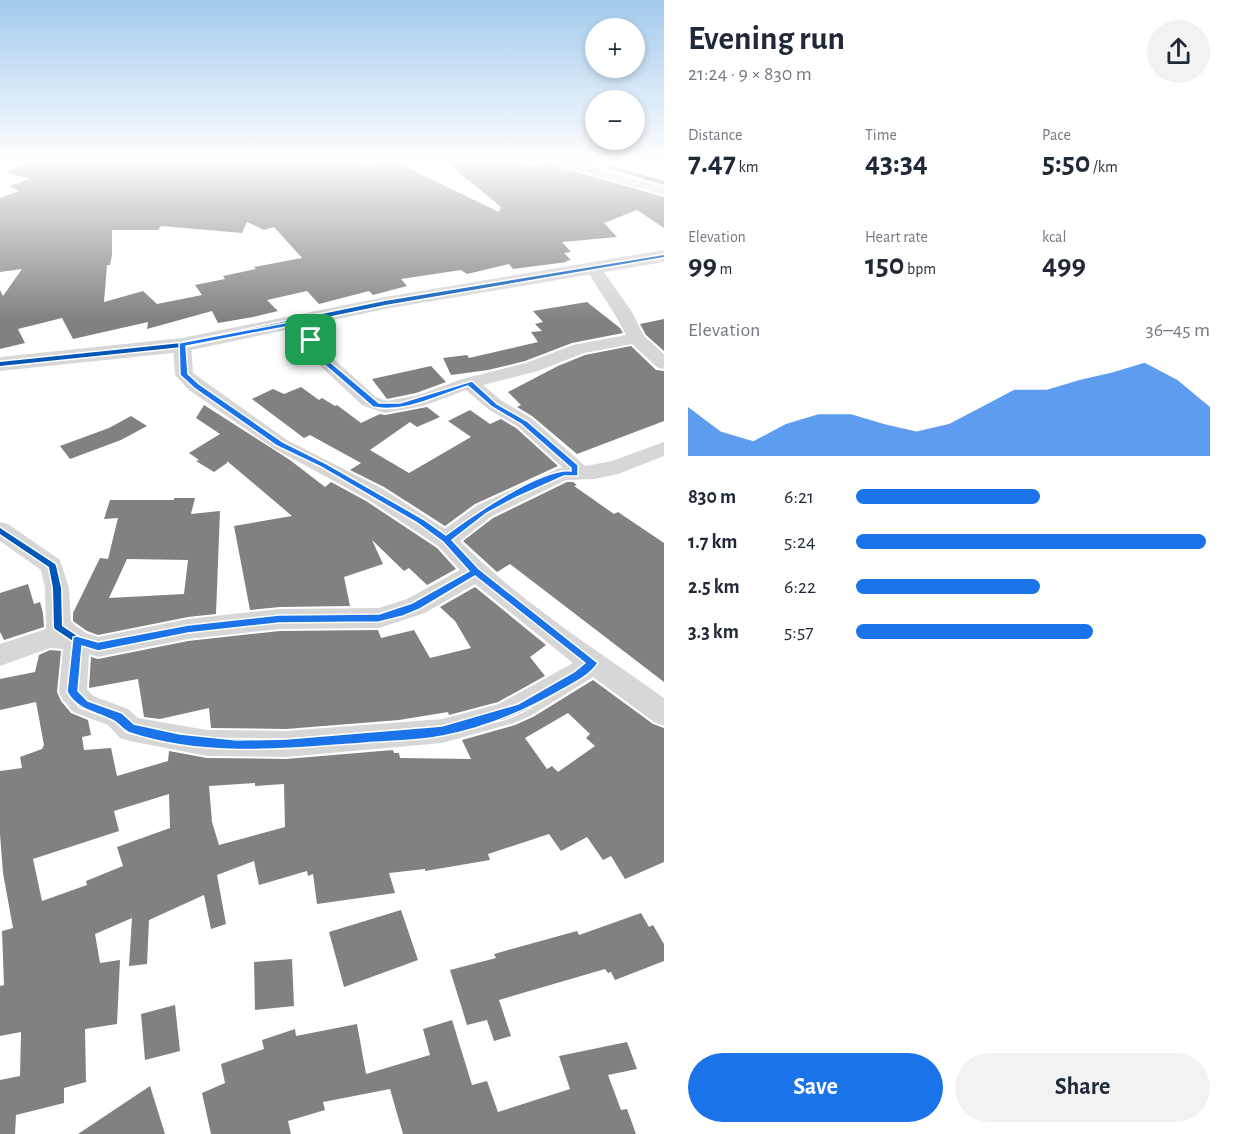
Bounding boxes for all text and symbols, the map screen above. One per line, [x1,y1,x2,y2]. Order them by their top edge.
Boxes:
map controls [585,18,645,150]
button: + [585,18,645,78]
button: share [1147,20,1210,83]
text: Evening run [688,23,845,56]
text: 21:24 · 9 × 830 m [688,64,812,84]
button: − [585,90,645,150]
text: Distance [688,127,742,143]
text: Time [865,127,897,143]
text: Pace [1042,127,1071,143]
text: 7.47 [688,148,736,178]
text: 43:34 [865,148,928,178]
text: 5:50 [1042,148,1090,178]
text: km [736,159,759,175]
text: /km [1090,159,1118,175]
text: Elevation [688,229,746,245]
text: Heart rate [865,229,928,245]
text: kcal [1042,229,1066,245]
text: 99 [688,250,717,280]
text: 150 [865,250,904,280]
text: 499 [1042,250,1086,280]
text: m [717,261,732,277]
text: bpm [904,261,936,277]
pin [285,314,336,365]
text: Elevation [688,320,760,340]
text: 36–45 m [1146,320,1210,340]
icon: arrive [294,323,327,356]
text: 830 m [688,487,736,507]
text: 6:21 [784,487,814,507]
text: 1.7 km [688,532,737,552]
text: 5:24 [784,532,816,552]
text: 2.5 km [688,577,740,597]
text: 6:22 [784,577,816,597]
text: 3.3 km [688,622,739,642]
text: 5:57 [784,622,814,642]
button: Save [688,1053,943,1122]
button: Share [955,1053,1210,1122]

